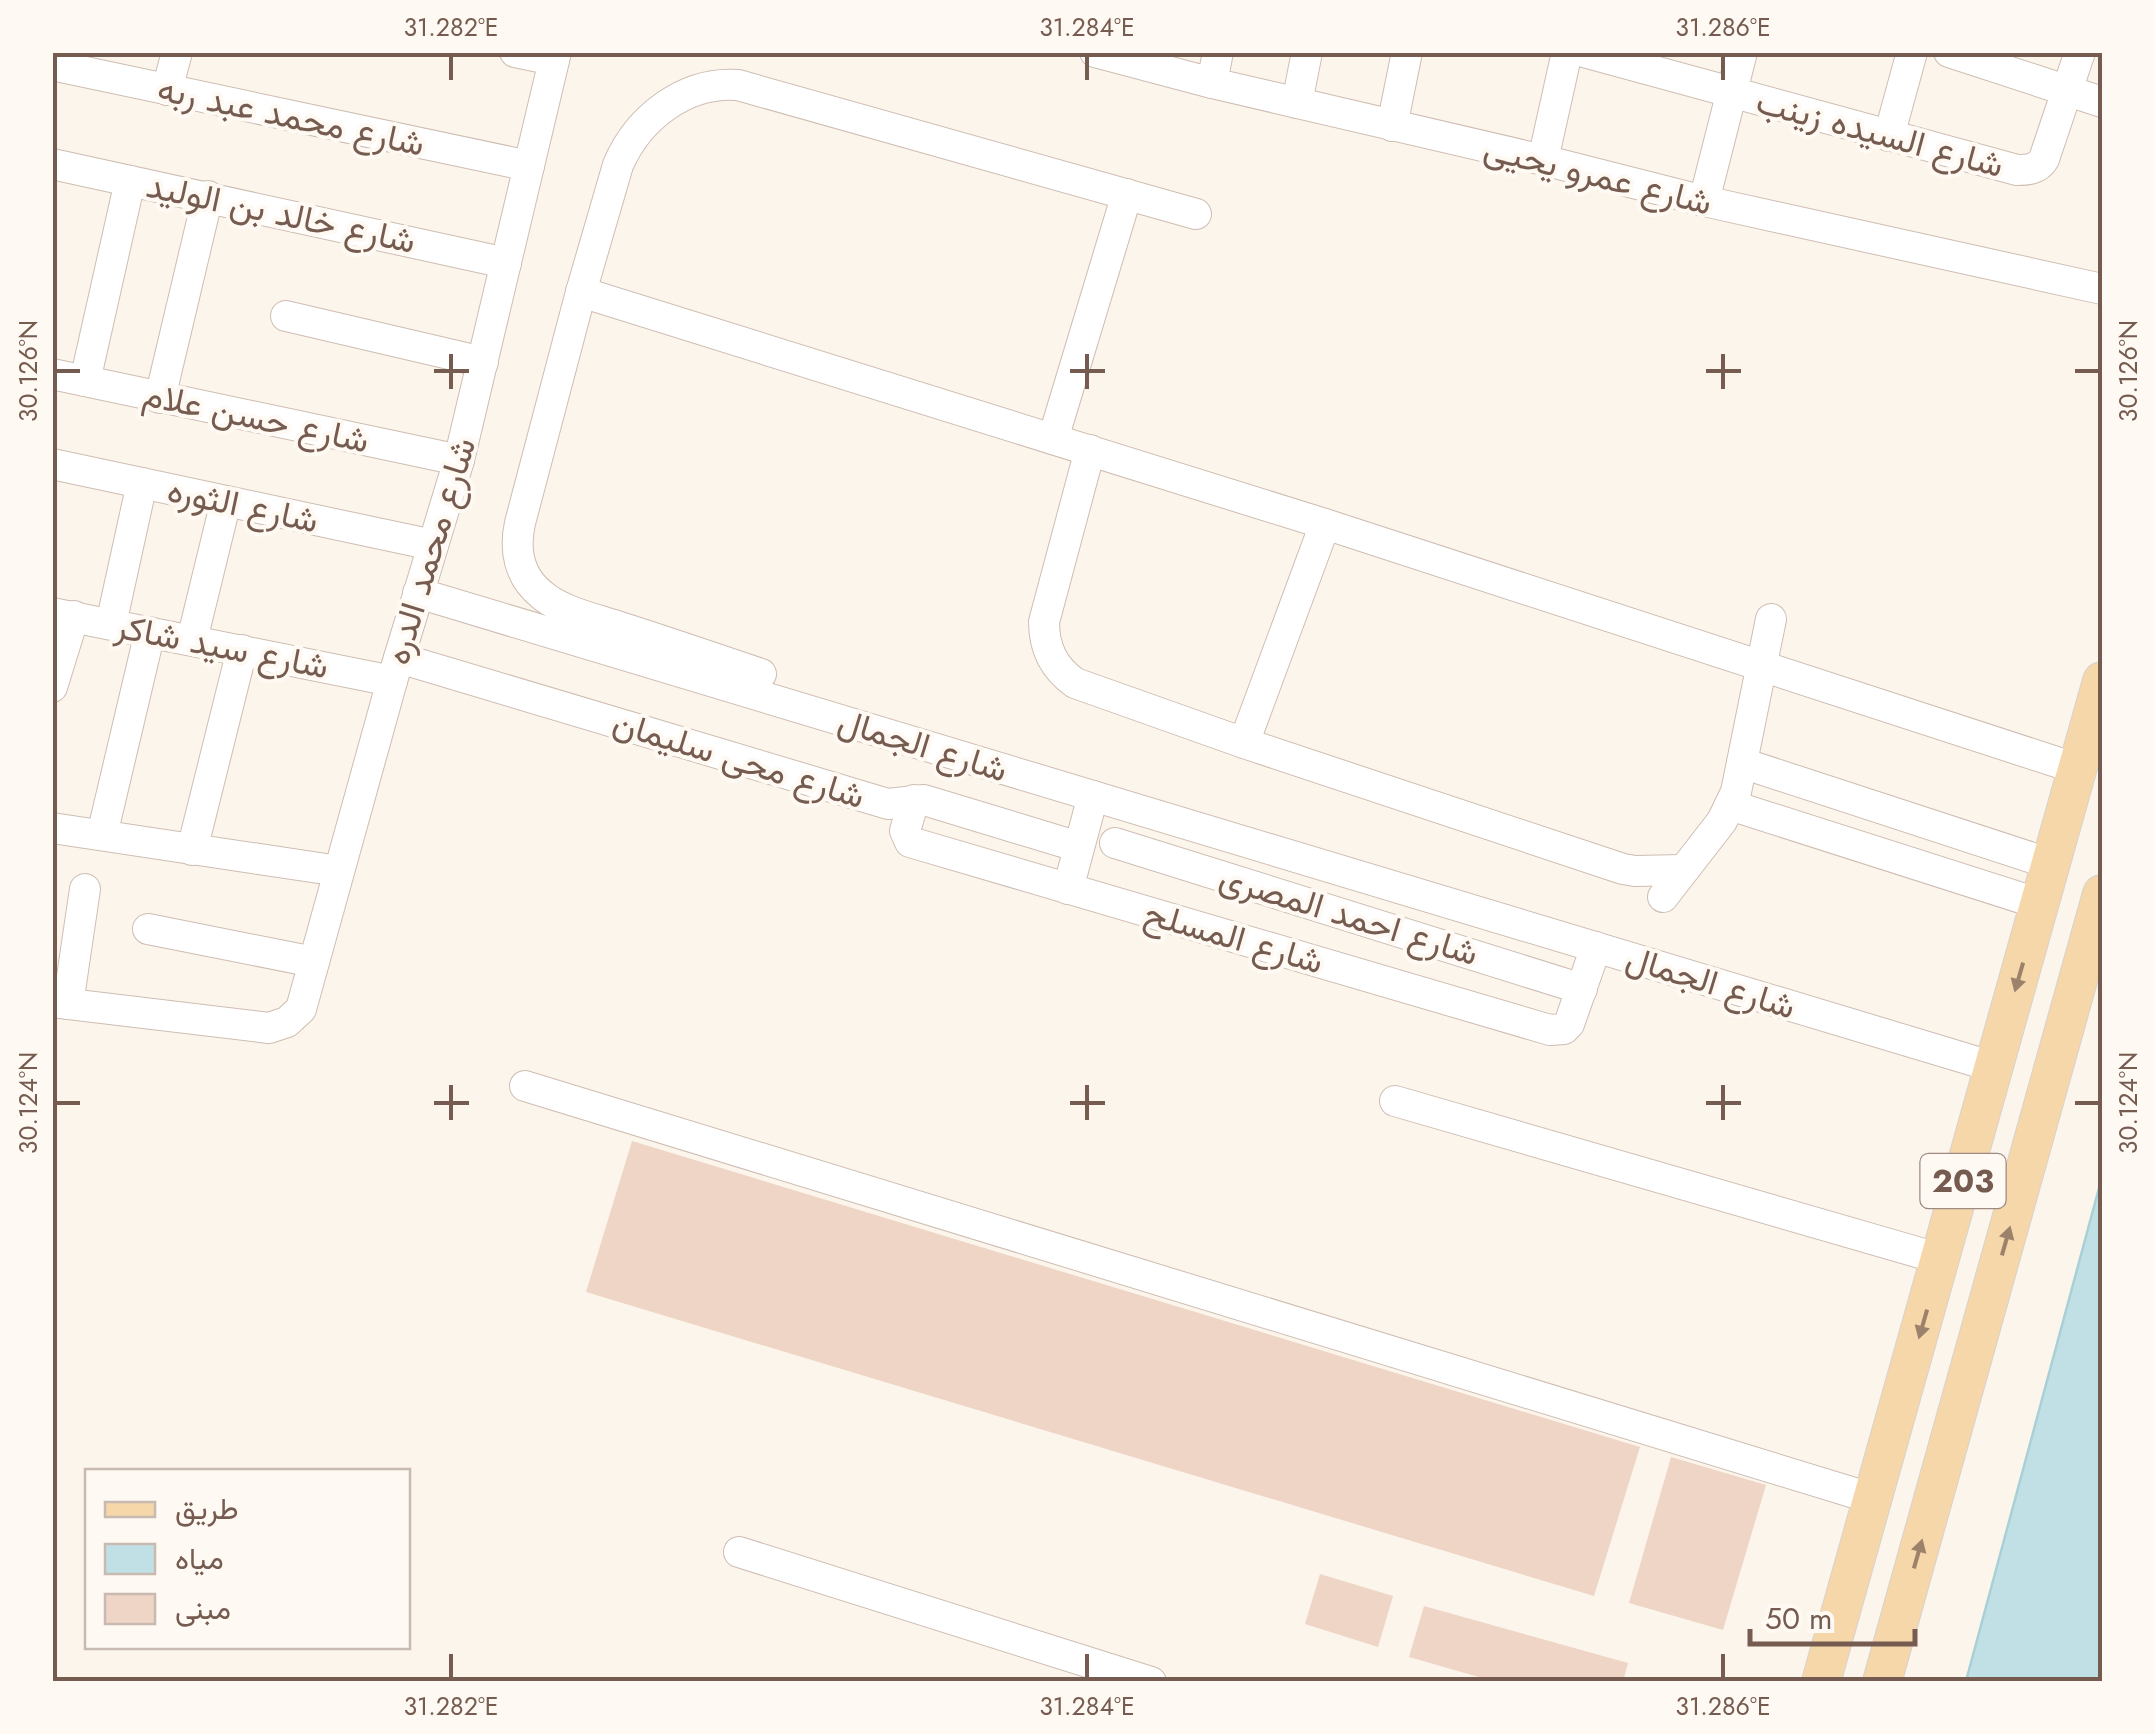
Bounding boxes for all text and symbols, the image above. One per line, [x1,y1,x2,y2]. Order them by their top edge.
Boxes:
text: 31.282°E [403,9,499,45]
text: 31.284°E [1039,9,1135,45]
text: 31.286°E [1675,9,1771,45]
street label: شارع محمد عبد ربه [153,63,429,169]
street label: شارع السيده زينب [1751,76,2009,190]
street label: شارع عمرو يحيى [1479,123,1717,227]
street label: شارع خالد بن الوليد [142,160,420,266]
text: 30.126°N [10,320,46,422]
text: 30.126°N [2110,320,2146,422]
street label: شارع حسن علام [138,369,374,465]
street label: شارع محمد الدره [372,431,488,671]
street label: شارع الثوره [163,465,323,545]
street label: شارع سيد شاكر [110,601,333,691]
street label: شارع الجمال [832,696,1014,794]
street label: شارع محى سليمان [607,697,871,821]
street label: شارع احمد المصرى [1213,852,1485,978]
street label: شارع المسلح [1139,888,1329,986]
street label: شارع الجمال [1620,933,1802,1031]
one-way arrow [2011,962,2027,993]
text: 30.124°N [10,1052,46,1154]
text: 30.124°N [2110,1052,2146,1154]
road number: 203 [1920,1154,2006,1208]
one-way arrow [1999,1225,2014,1256]
one-way arrow [1914,1309,1930,1340]
legend [85,1469,410,1649]
text: طريق [175,1487,239,1530]
text: مياه [175,1537,224,1580]
one-way arrow [1910,1538,1926,1569]
scale bar [1750,1584,1915,1646]
text: مبنى [175,1587,231,1630]
text: 50 m [1765,1597,1832,1640]
text: 31.282°E [403,1688,499,1724]
text: 31.284°E [1039,1688,1135,1724]
text: 31.286°E [1675,1688,1771,1724]

